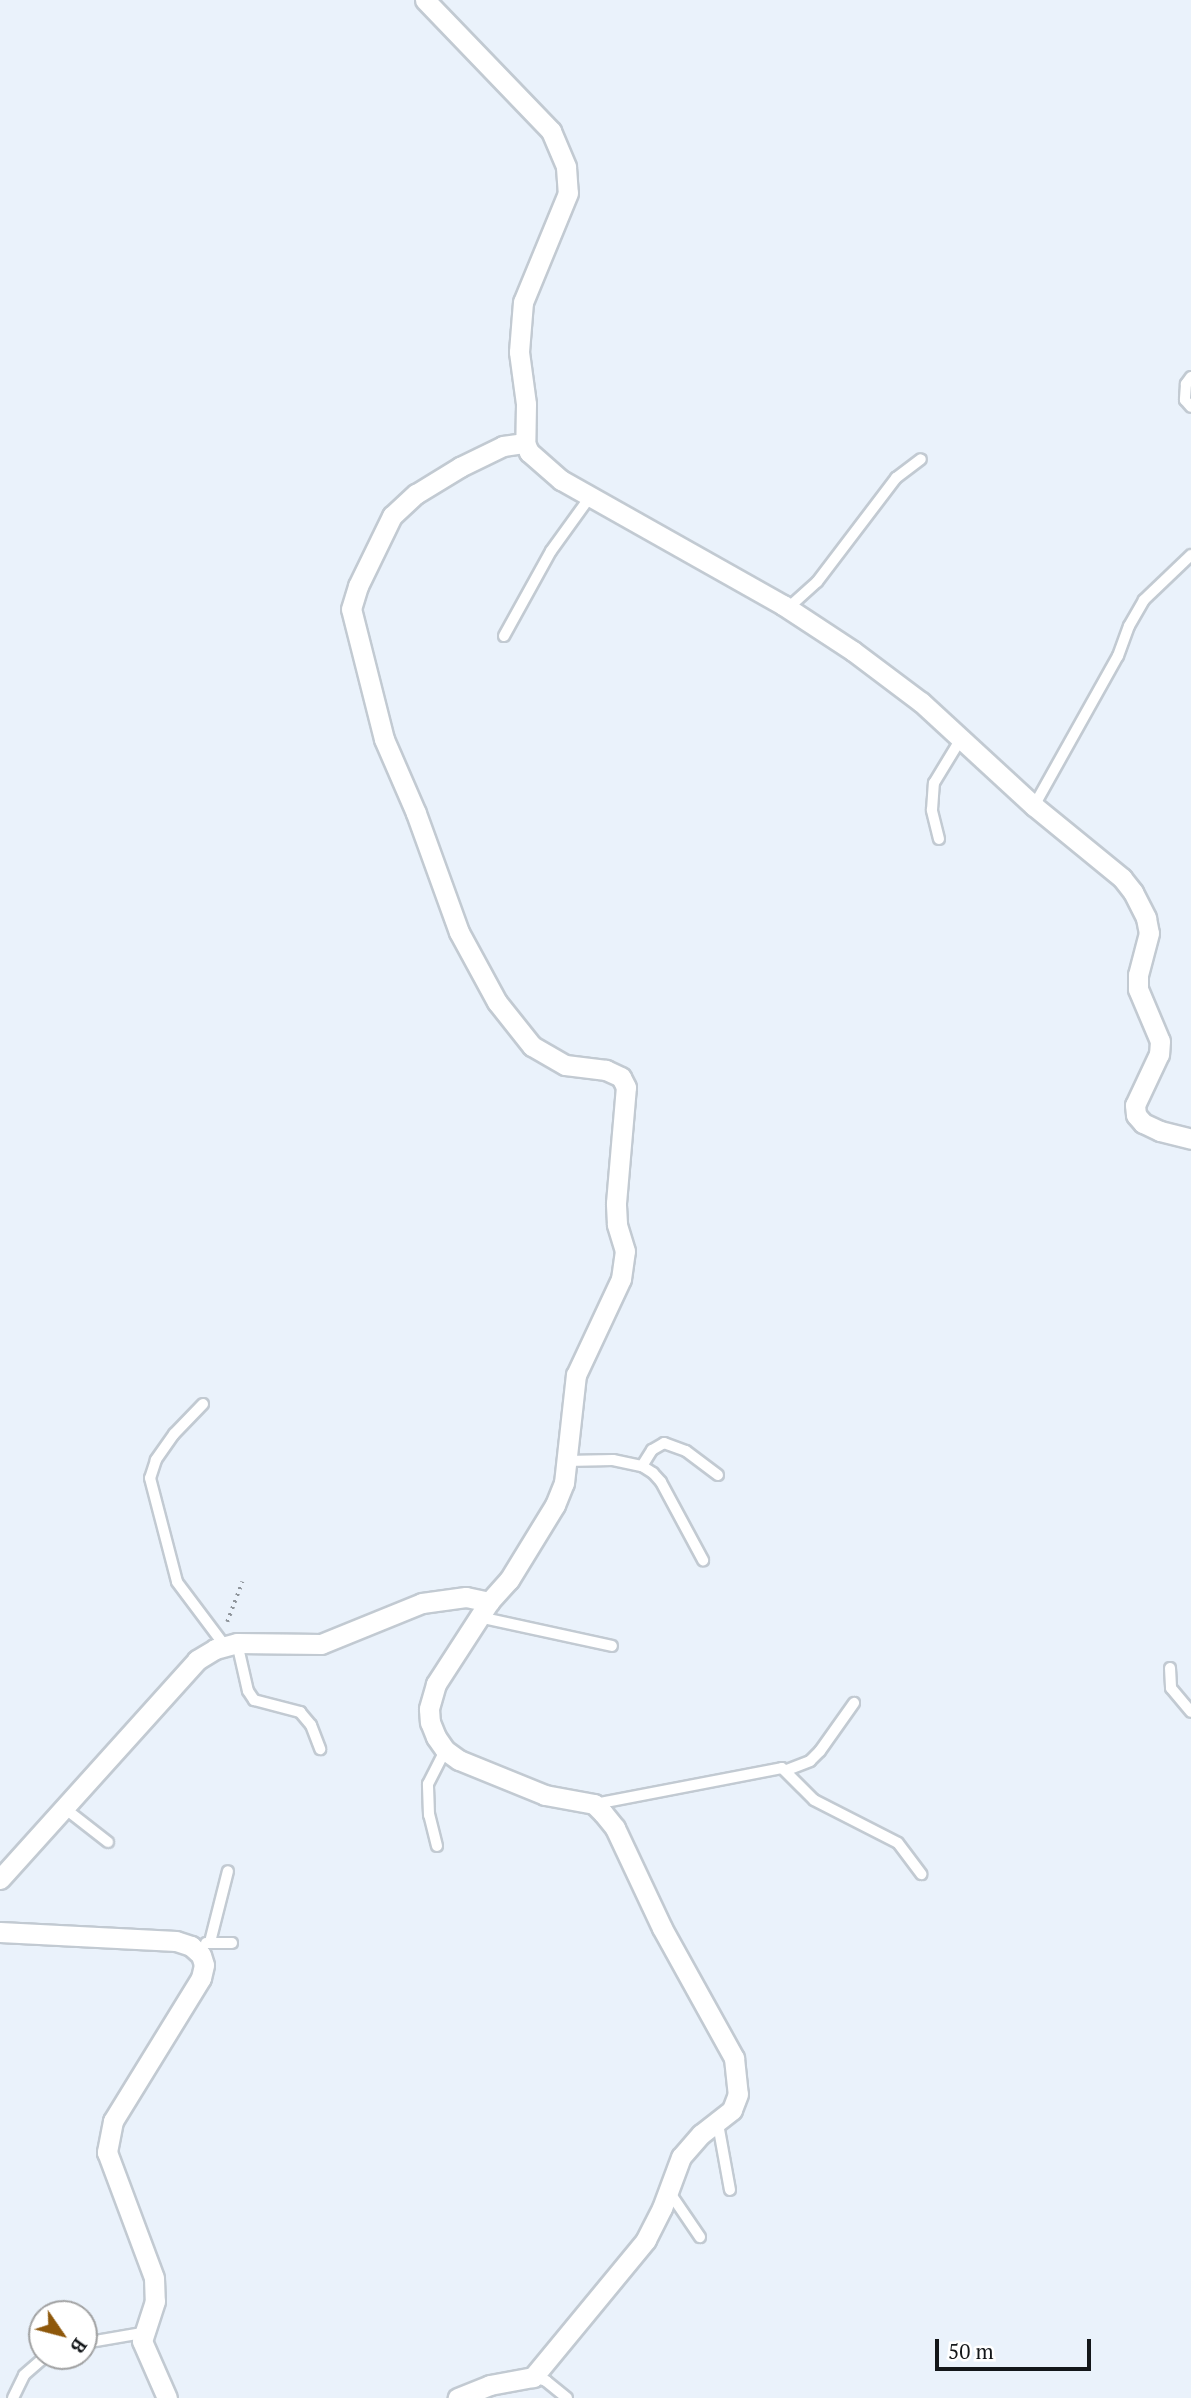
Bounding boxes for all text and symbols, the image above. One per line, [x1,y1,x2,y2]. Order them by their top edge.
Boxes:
north arrow [28,2300,98,2370]
scale bar [939,2324,1095,2368]
text: B [65,2334,93,2358]
text: 50 m [948,2337,994,2365]

